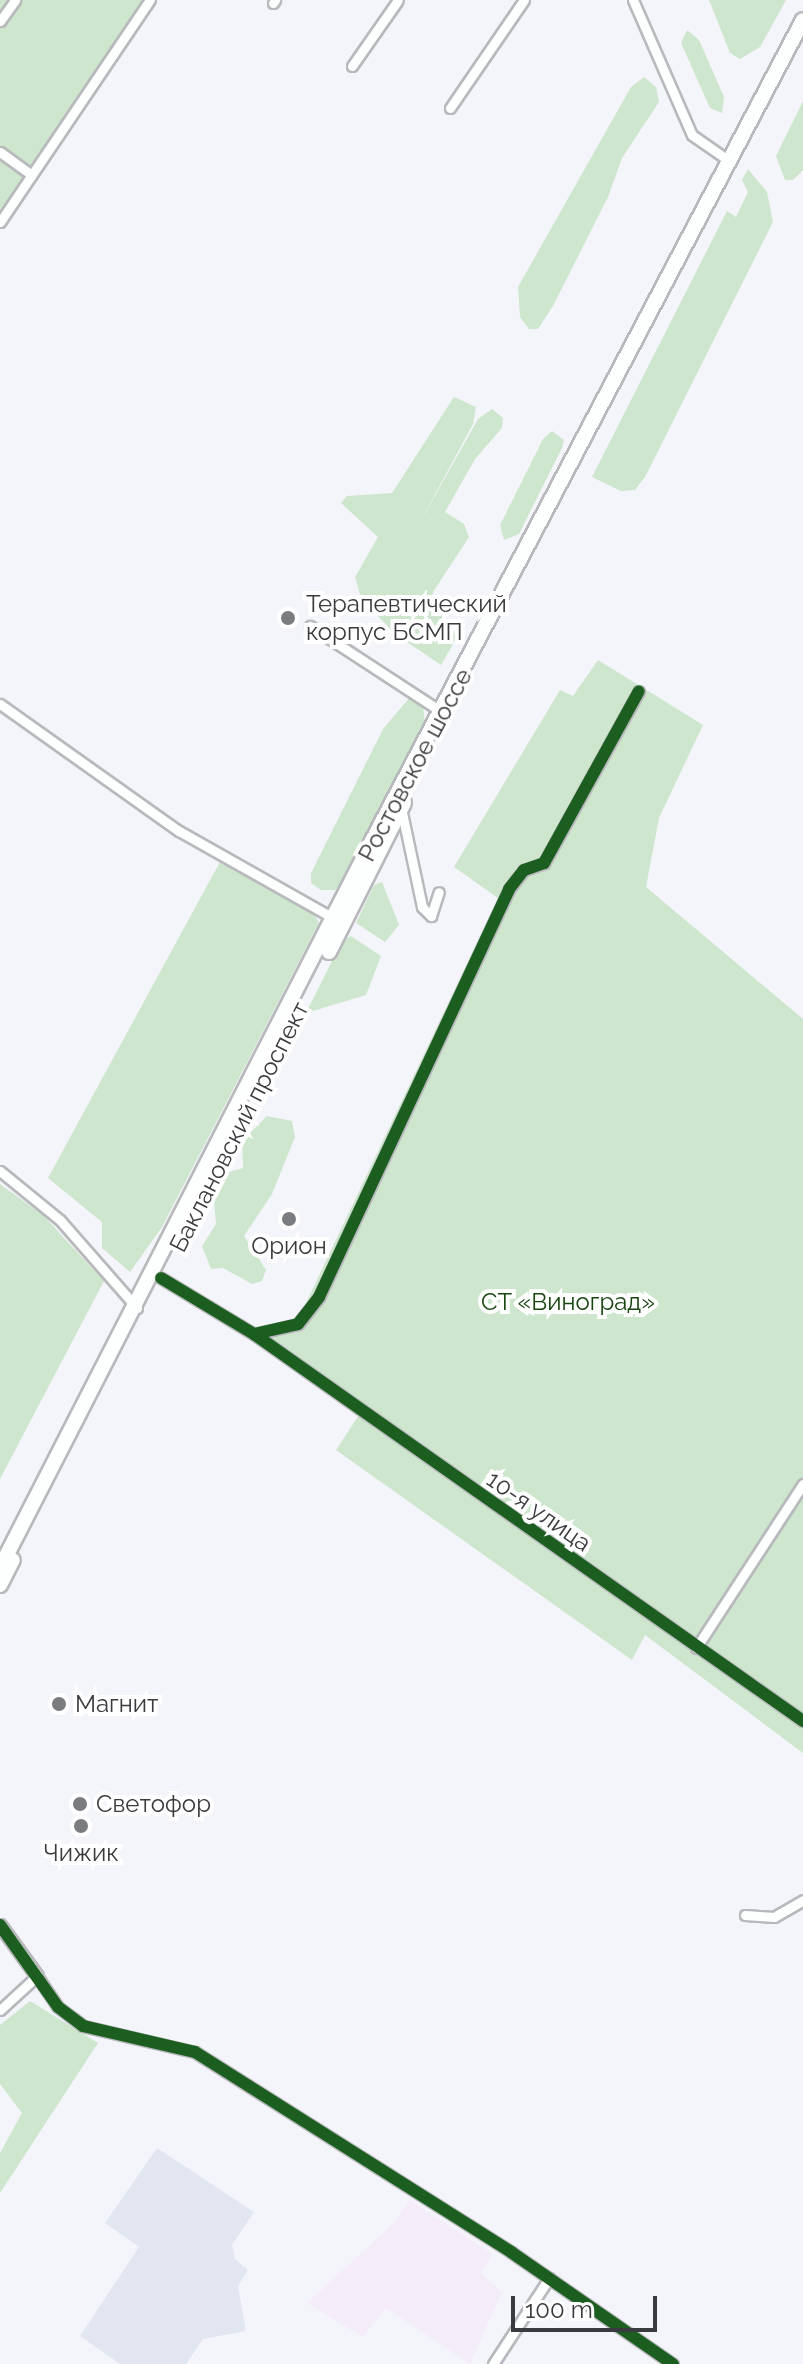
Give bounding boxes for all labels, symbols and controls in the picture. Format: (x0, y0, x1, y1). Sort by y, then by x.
place label: Терапевтический корпус БСМП (306, 590, 507, 646)
marker: Терапевтический корпус БСМП (277, 607, 299, 629)
street label: Ростовское шоссе (352, 664, 478, 866)
street label: Баклановский проспект (163, 997, 315, 1257)
marker: Орион (280, 1210, 298, 1228)
place label: Орион (251, 1232, 327, 1260)
park label: СТ «Виноград» (481, 1288, 655, 1316)
street label: 10-я улица (481, 1464, 597, 1558)
place label: Магнит (75, 1690, 158, 1718)
marker: Магнит (50, 1695, 68, 1713)
place label: Светофор (96, 1790, 211, 1818)
marker: Светофор (71, 1795, 89, 1813)
marker: Чижик (72, 1817, 90, 1835)
place label: Чижик (43, 1839, 119, 1867)
scale bar (515, 2280, 661, 2330)
text: 100 m (525, 2295, 593, 2324)

